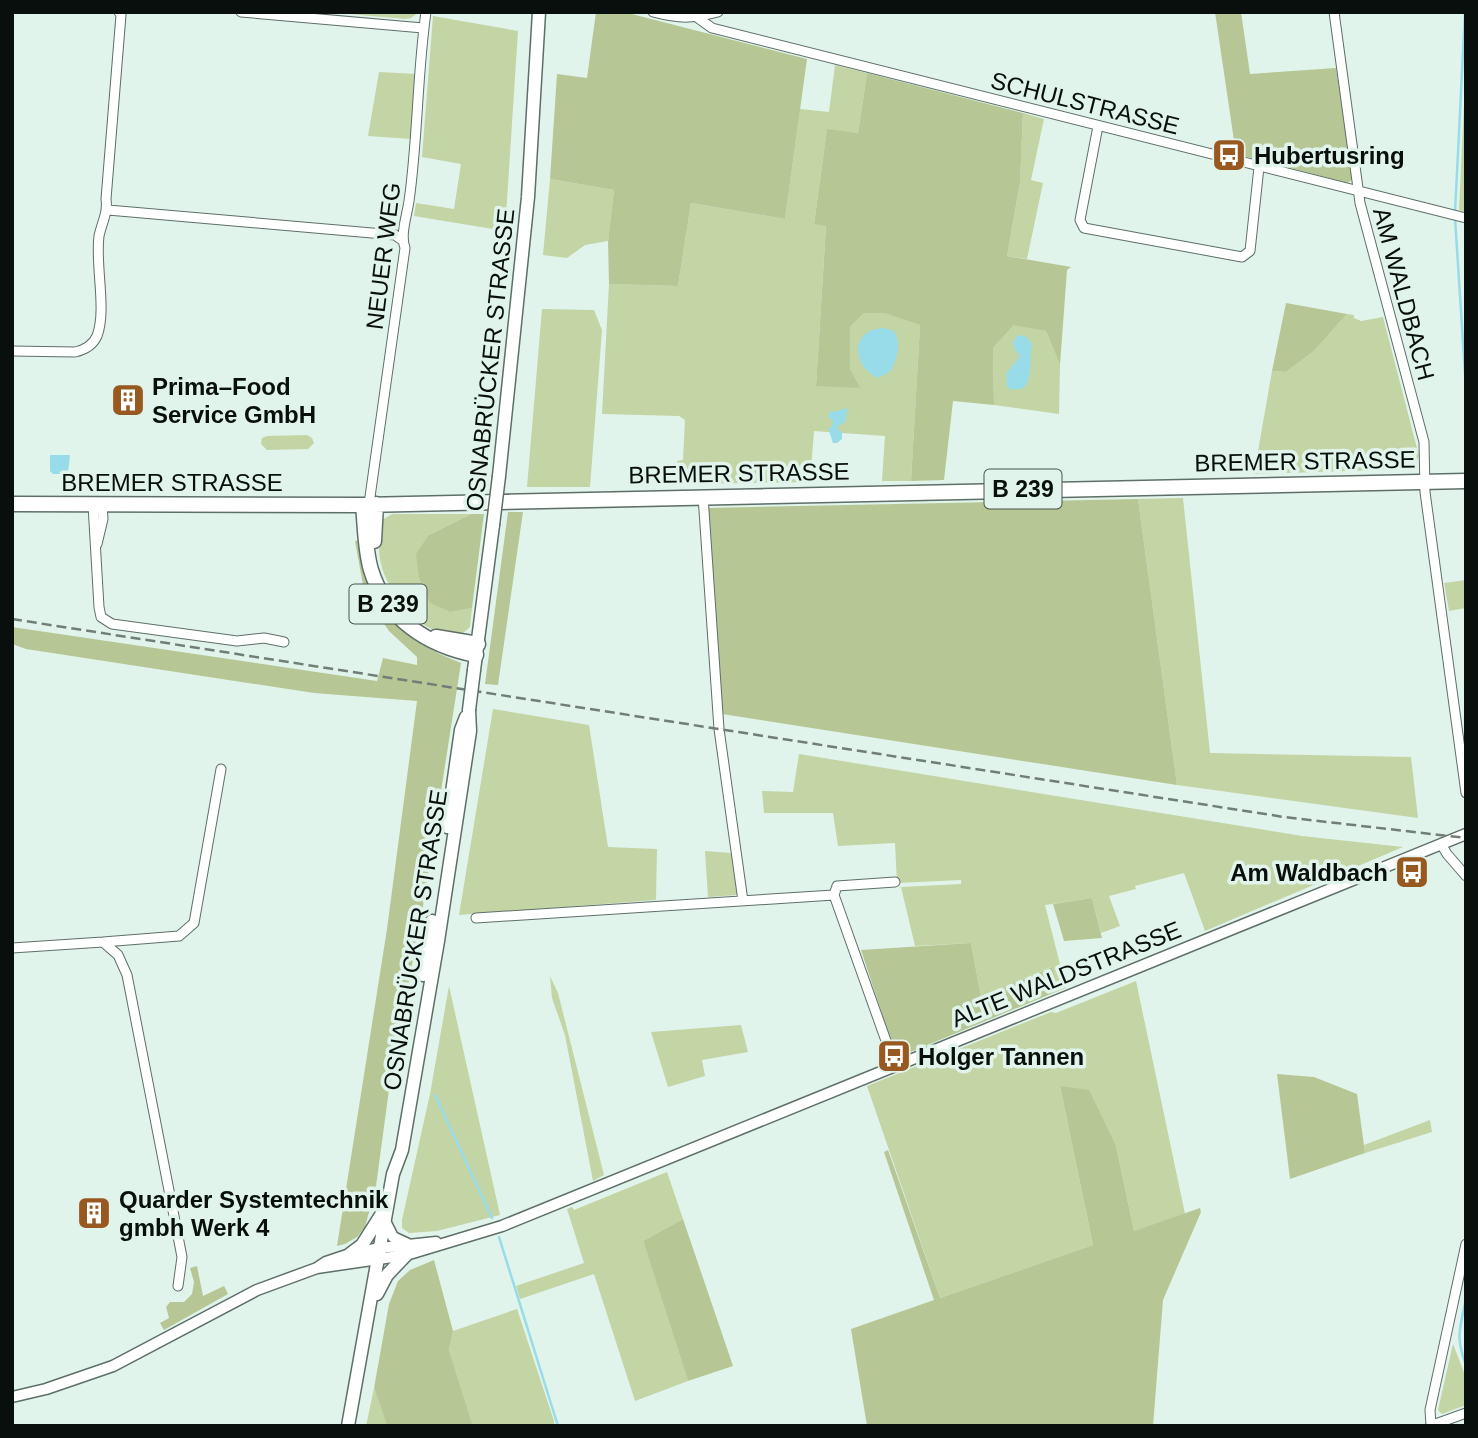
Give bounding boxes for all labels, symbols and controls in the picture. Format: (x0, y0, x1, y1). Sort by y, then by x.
street label: SCHULSTRASSE (988, 67, 1182, 139)
bus stop icon: Hubertusring (1210, 136, 1248, 174)
place label: Hubertusring (1254, 142, 1405, 169)
street label: NEUER WEG (361, 181, 405, 331)
street label: AM WALDBACH (1368, 205, 1440, 383)
street label: OSNABRÜCKER STRASSE (461, 207, 519, 513)
place label: Prima–Food Service GmbH (152, 373, 316, 428)
building icon: Prima–Food Service GmbH (109, 381, 147, 419)
street label: BREMER STRASSE (1194, 446, 1416, 476)
street label: BREMER STRASSE (628, 458, 850, 488)
street label: BREMER STRASSE (61, 469, 283, 496)
road number: B 239 (984, 470, 1062, 509)
road number: B 239 (350, 584, 426, 624)
street label: OSNABRÜCKER STRASSE (378, 788, 452, 1092)
bus stop icon: Am Waldbach (1393, 853, 1431, 891)
place label: Am Waldbach (1230, 859, 1388, 886)
street label: ALTE WALDSTRASSE (947, 916, 1185, 1032)
bus stop icon: Holger Tannen (875, 1037, 913, 1075)
place label: Holger Tannen (918, 1043, 1084, 1070)
place label: Quarder Systemtechnik gmbh Werk 4 (119, 1186, 389, 1241)
building icon: Quarder Systemtechnik gmbh Werk 4 (75, 1194, 113, 1232)

